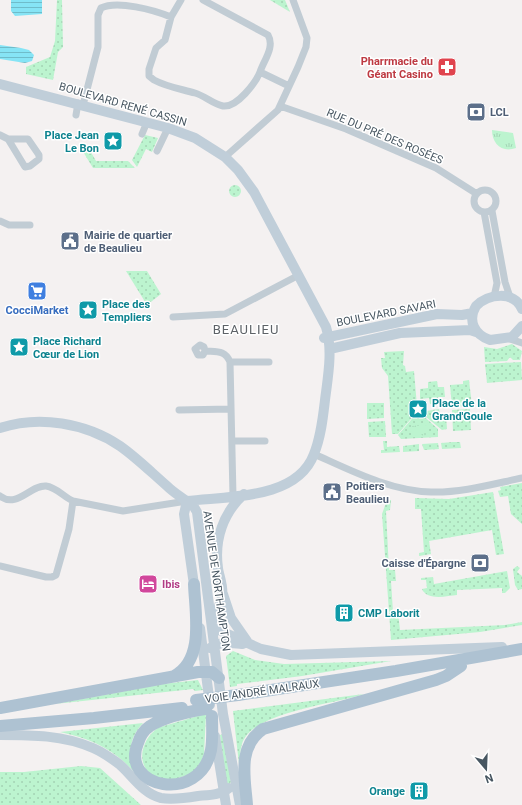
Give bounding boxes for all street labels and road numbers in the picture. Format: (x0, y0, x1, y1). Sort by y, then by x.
street label: BOULEVARD RENÉ CASSIN (57, 80, 188, 129)
street label: RUE DU PRÉ DES ROSÉES (325, 106, 445, 167)
street label: BOULEVARD SAVARI (335, 297, 437, 330)
street label: AVENUE DE NORTHAMPTON (200, 510, 233, 652)
street label: VOIE ANDRÉ MALRAUX (204, 677, 320, 706)

